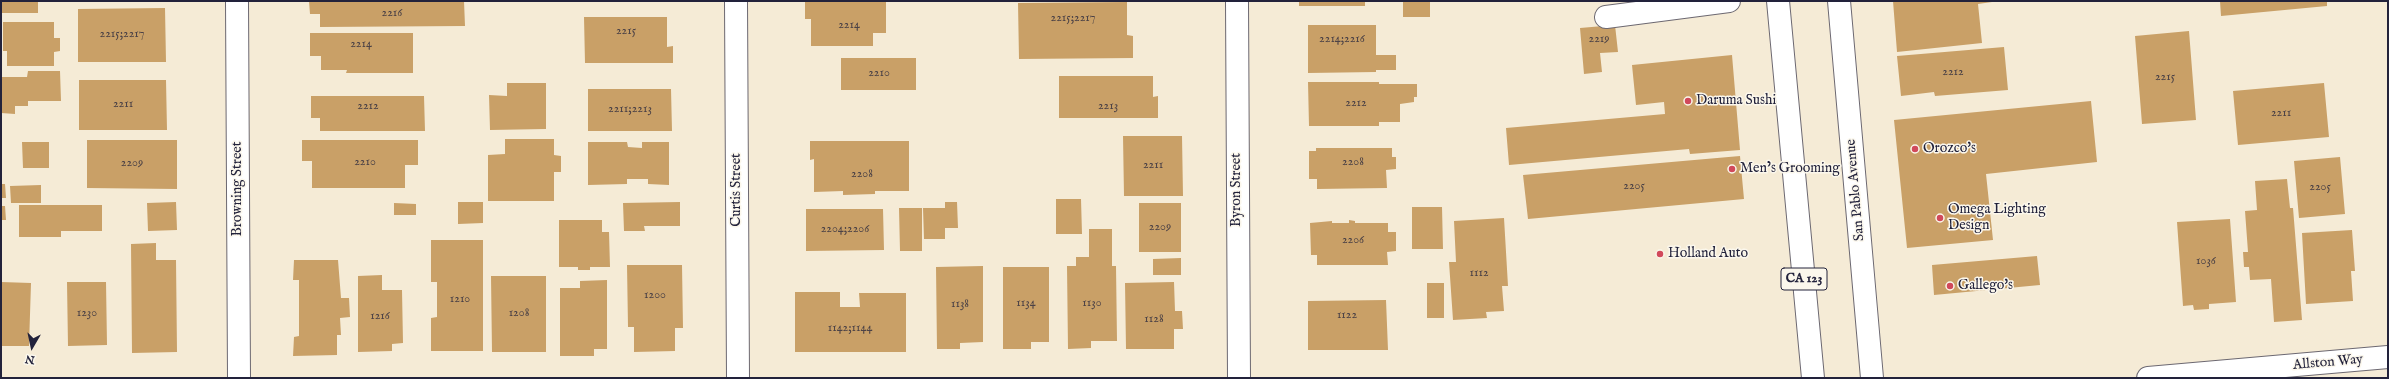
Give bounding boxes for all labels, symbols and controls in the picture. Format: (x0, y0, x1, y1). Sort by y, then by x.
house number: 2216 (382, 7, 402, 21)
house number: 2215;2217 (1051, 12, 1095, 26)
house number: 2214 (838, 19, 860, 33)
house number: 2215 (616, 25, 636, 39)
house number: 2215;2217 (100, 28, 144, 42)
house number: 2214;2216 (1319, 33, 1365, 47)
house number: 2219 (1589, 33, 1609, 47)
house number: 2214 (350, 38, 372, 52)
house number: 2212 (1942, 66, 1964, 80)
house number: 2210 (868, 67, 890, 81)
house number: 2215 (2155, 71, 2175, 85)
place label: Daruma Sushi (1696, 93, 1776, 109)
marker: Daruma Sushi (1683, 96, 1693, 106)
house number: 2212 (1345, 97, 1367, 111)
house number: 2211 (113, 98, 133, 112)
house number: 2212 (357, 100, 379, 114)
house number: 2213 (1098, 100, 1118, 114)
house number: 2211;2213 (608, 103, 652, 117)
house number: 2211 (2271, 107, 2291, 121)
street label: San Pablo Avenue (1843, 138, 1869, 242)
street label: Browning Street (230, 141, 246, 237)
place label: Orozco's (1923, 141, 1976, 157)
marker: Orozco's (1910, 144, 1920, 154)
street label: Curtis Street (729, 153, 745, 227)
street label: Byron Street (1229, 153, 1245, 227)
house number: 2210 (354, 156, 376, 170)
house number: 2208 (1342, 156, 1364, 170)
house number: 2209 (121, 157, 143, 171)
house number: 2211 (1143, 159, 1163, 173)
place label: Men’s Grooming (1740, 161, 1840, 177)
marker: Men’s Grooming (1727, 164, 1737, 174)
house number: 2208 (851, 168, 873, 182)
house number: 2205 (1623, 180, 1645, 194)
house number: 2205 (2309, 181, 2331, 195)
place label: Omega Lighting Design (1948, 202, 2046, 234)
marker: Omega Lighting Design (1935, 213, 1945, 223)
house number: 2209 (1149, 221, 1171, 235)
house number: 2204;2206 (821, 223, 869, 237)
house number: 2206 (1342, 234, 1364, 248)
place label: Holland Auto (1668, 246, 1748, 262)
marker: Holland Auto (1655, 249, 1665, 259)
house number: 1036 (2196, 255, 2216, 269)
house number: 1112 (1469, 267, 1489, 281)
road number: CA 123 (1781, 268, 1827, 290)
place label: Gallego's (1958, 278, 2013, 294)
marker: Gallego's (1945, 281, 1955, 291)
house number: 1200 (644, 289, 666, 303)
house number: 1210 (450, 293, 470, 307)
house number: 1134 (1016, 297, 1036, 311)
house number: 1130 (1082, 297, 1102, 311)
house number: 1138 (951, 298, 969, 312)
house number: 1230 (77, 307, 97, 321)
house number: 1208 (509, 307, 529, 321)
house number: 1122 (1337, 309, 1357, 323)
house number: 1216 (370, 310, 390, 324)
house number: 1128 (1144, 313, 1164, 327)
house number: 1142;1144 (828, 322, 872, 336)
north arrow (12, 327, 52, 367)
text: N (24, 351, 36, 367)
street label: Allston Way (2292, 352, 2364, 374)

